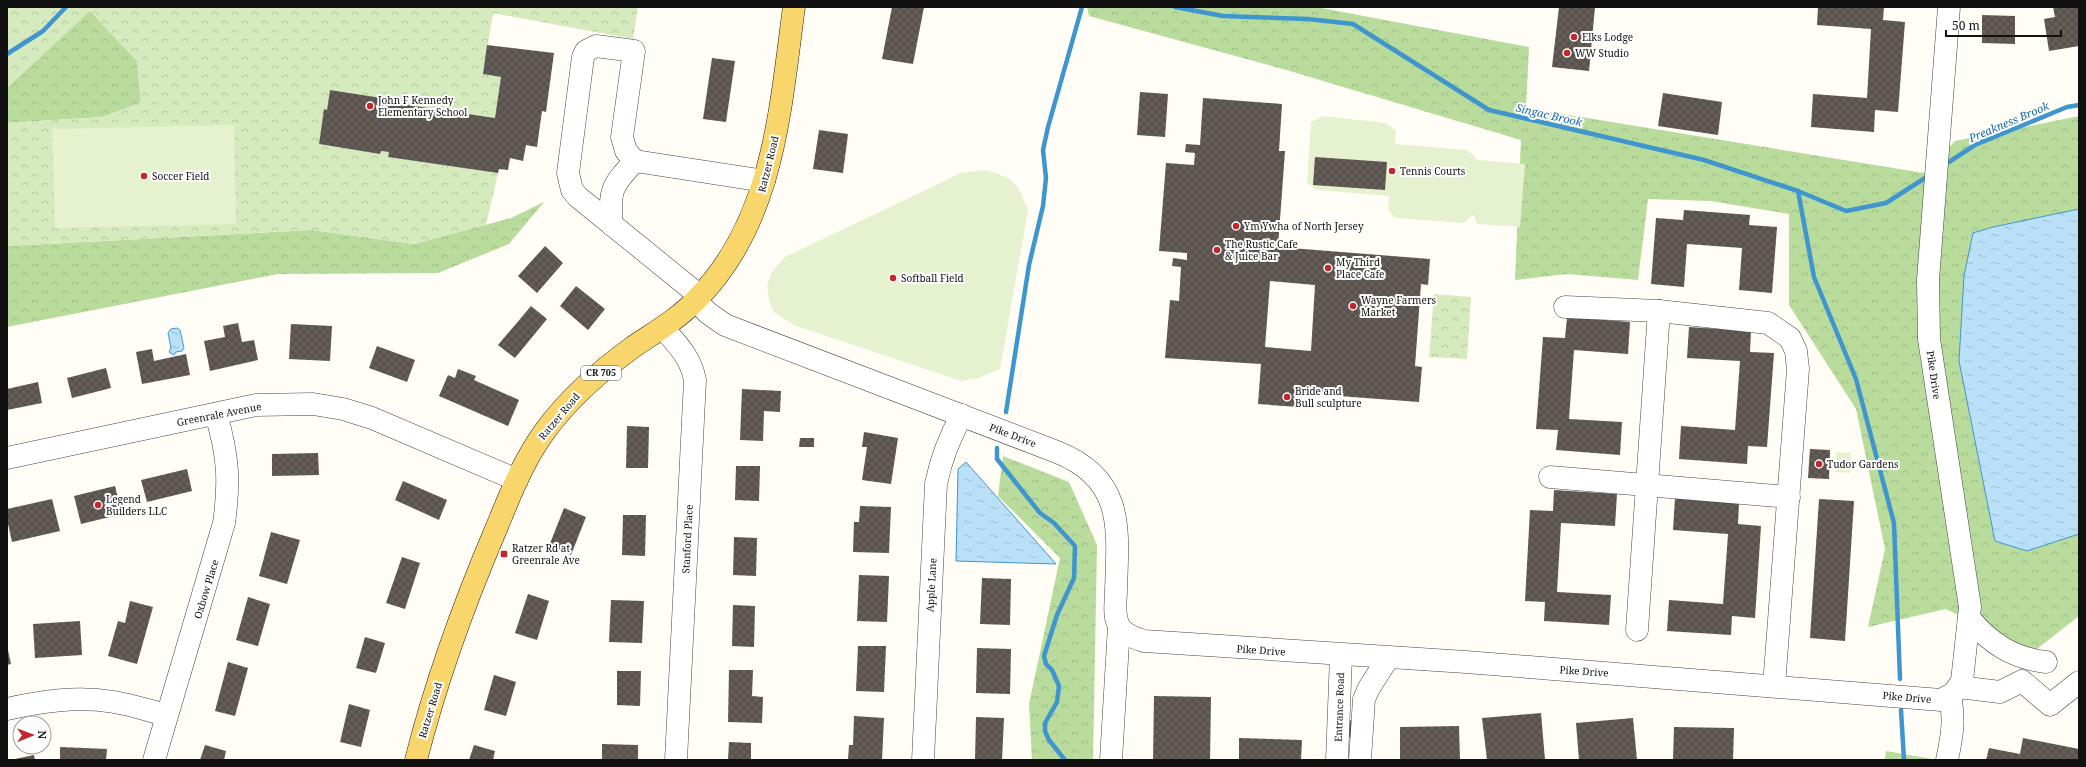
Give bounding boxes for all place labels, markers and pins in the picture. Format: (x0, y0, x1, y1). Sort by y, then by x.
place label: Elks Lodge (1582, 30, 1633, 44)
marker: Elks Lodge (1569, 32, 1579, 42)
place label: WW Studio (1575, 46, 1629, 60)
marker: WW Studio (1562, 48, 1572, 58)
place label: John F Kennedy Elementary School (377, 93, 467, 119)
marker: John F Kennedy Elementary School (365, 101, 375, 111)
place label: Tennis Courts (1400, 164, 1466, 178)
marker: Tennis Courts (1387, 166, 1397, 176)
place label: Soccer Field (152, 169, 209, 183)
marker: Soccer Field (139, 171, 149, 181)
place label: Ym Ywha of North Jersey (1243, 219, 1364, 233)
marker: Ym Ywha of North Jersey (1231, 221, 1241, 231)
place label: The Rustic Cafe & Juice Bar (1225, 237, 1298, 263)
marker: The Rustic Cafe & Juice Bar (1212, 245, 1222, 255)
place label: My Third Place Cafe (1336, 255, 1384, 281)
marker: My Third Place Cafe (1323, 263, 1333, 273)
place label: Softball Field (901, 271, 964, 285)
marker: Softball Field (888, 273, 898, 283)
place label: Wayne Farmers Market (1361, 293, 1437, 319)
marker: Wayne Farmers Market (1348, 301, 1358, 311)
place label: Bride and Bull sculpture (1295, 384, 1362, 410)
marker: Bride and Bull sculpture (1282, 392, 1292, 402)
place label: Tudor Gardens (1827, 457, 1899, 471)
marker: Tudor Gardens (1814, 459, 1824, 469)
place label: Legend Builders LLC (106, 492, 167, 518)
marker: Legend Builders LLC (93, 500, 103, 510)
place label: Ratzer Rd at Greenrale Ave (512, 541, 580, 567)
marker: Ratzer Rd at Greenrale Ave (499, 549, 509, 559)

